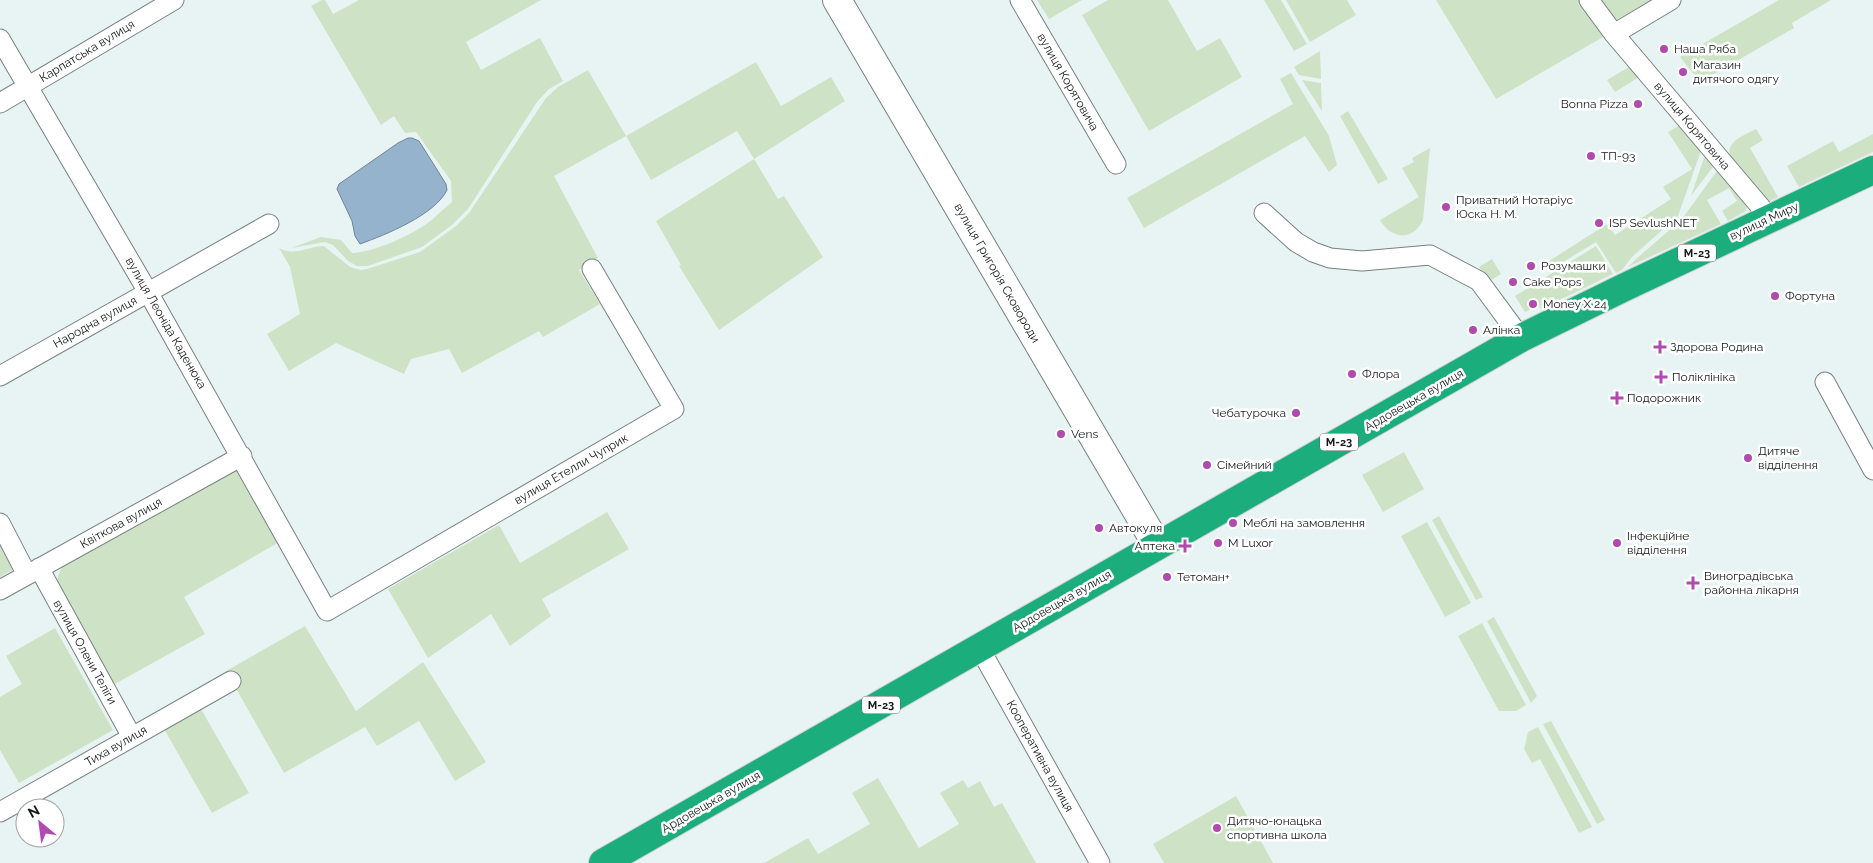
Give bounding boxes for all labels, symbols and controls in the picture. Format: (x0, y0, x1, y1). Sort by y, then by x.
street label: Карпатська вулиця (37, 17, 137, 85)
street label: вулиця Корятовича (1034, 31, 1102, 133)
place label: Наша Ряба (1674, 42, 1736, 56)
marker: Наша Ряба (1658, 43, 1670, 55)
place label: Магазин дитячого одягу (1693, 58, 1779, 86)
marker: Магазин дитячого одягу (1677, 66, 1689, 78)
street label: вулиця Корятовича (1651, 79, 1733, 173)
place label: Bonna Pizza (1561, 97, 1628, 111)
marker: Bonna Pizza (1632, 98, 1644, 110)
place label: ТП-93 (1601, 149, 1635, 163)
marker: ТП-93 (1585, 150, 1597, 162)
place label: Приватний Нотаріус Юска Н. М. (1456, 193, 1573, 221)
street label: вулиця Миру (1727, 199, 1801, 243)
street label: вулиця Григорія Сковороди (951, 201, 1043, 345)
marker: Приватний Нотаріус Юска Н. М. (1440, 201, 1452, 213)
place label: ISP SevlushNET (1609, 216, 1698, 230)
marker: ISP SevlushNET (1593, 217, 1605, 229)
road number: М-23 (1678, 244, 1716, 262)
street label: вулиця Леоніда Каденюка (123, 255, 209, 391)
place label: Розумашки (1541, 259, 1606, 273)
marker: Розумашки (1525, 260, 1537, 272)
place label: Cake Pops (1523, 275, 1582, 289)
marker: Cake Pops (1507, 276, 1519, 288)
place label: Фортуна (1785, 289, 1835, 303)
marker: Фортуна (1769, 290, 1781, 302)
street label: Народна вулиця (51, 293, 139, 351)
place label: Money X 24 (1543, 297, 1607, 311)
marker: Money X 24 (1527, 298, 1539, 310)
place label: Алінка (1483, 323, 1520, 337)
marker: Алінка (1467, 324, 1479, 336)
place label: Здорова Родина (1670, 340, 1763, 354)
marker: Здорова Родина (1654, 341, 1666, 353)
street label: Ардовецька вулиця (1362, 366, 1466, 434)
place label: Флора (1362, 367, 1400, 381)
marker: Флора (1346, 368, 1358, 380)
marker: Поліклініка (1654, 370, 1668, 384)
place label: Поліклініка (1672, 370, 1735, 384)
place label: Подорожник (1627, 391, 1701, 405)
marker: Подорожник (1611, 392, 1623, 404)
place label: Чебатурочка (1212, 406, 1286, 420)
marker: Чебатурочка (1290, 407, 1302, 419)
place label: Vens (1071, 427, 1098, 441)
marker: Vens (1055, 428, 1067, 440)
street label: вулиця Етелли Чуприк (512, 431, 630, 507)
road number: М-23 (1320, 434, 1358, 451)
place label: Дитяче відділення (1758, 444, 1818, 472)
marker: Дитяче відділення (1742, 452, 1754, 464)
place label: Сімейний (1217, 458, 1272, 472)
marker: Сімейний (1201, 459, 1213, 471)
street label: Квіткова вулиця (78, 495, 164, 551)
place label: Меблі на замовлення (1243, 516, 1365, 530)
marker: Меблі на замовлення (1227, 517, 1239, 529)
place label: Автокуля (1109, 521, 1162, 535)
marker: Автокуля (1093, 522, 1105, 534)
place label: Інфекційне відділення (1627, 529, 1689, 557)
place label: M Luxor (1228, 536, 1274, 550)
marker: M Luxor (1212, 537, 1224, 549)
marker: Інфекційне відділення (1611, 537, 1623, 549)
place label: Аптека (1135, 539, 1175, 553)
marker: Аптека (1179, 540, 1191, 552)
street label: Ардовецька вулиця (1010, 567, 1114, 635)
place label: Виноградівська районна лікарня (1704, 569, 1799, 597)
place label: Тетоман+ (1177, 570, 1230, 584)
marker: Тетоман+ (1161, 571, 1173, 583)
marker: Виноградівська районна лікарня (1686, 576, 1700, 590)
street label: вулиця Олени Теліги (50, 597, 120, 707)
road number: М-23 (862, 696, 900, 714)
street label: Кооперативна вулиця (1004, 698, 1076, 814)
street label: Тиха вулиця (83, 723, 149, 769)
street label: Ардовецька вулиця (659, 768, 763, 836)
north arrow (15, 798, 65, 848)
text: N (25, 802, 42, 821)
place label: Дитячо-юнацька спортивна школа (1227, 814, 1327, 842)
marker: Дитячо-юнацька спортивна школа (1211, 822, 1223, 834)

